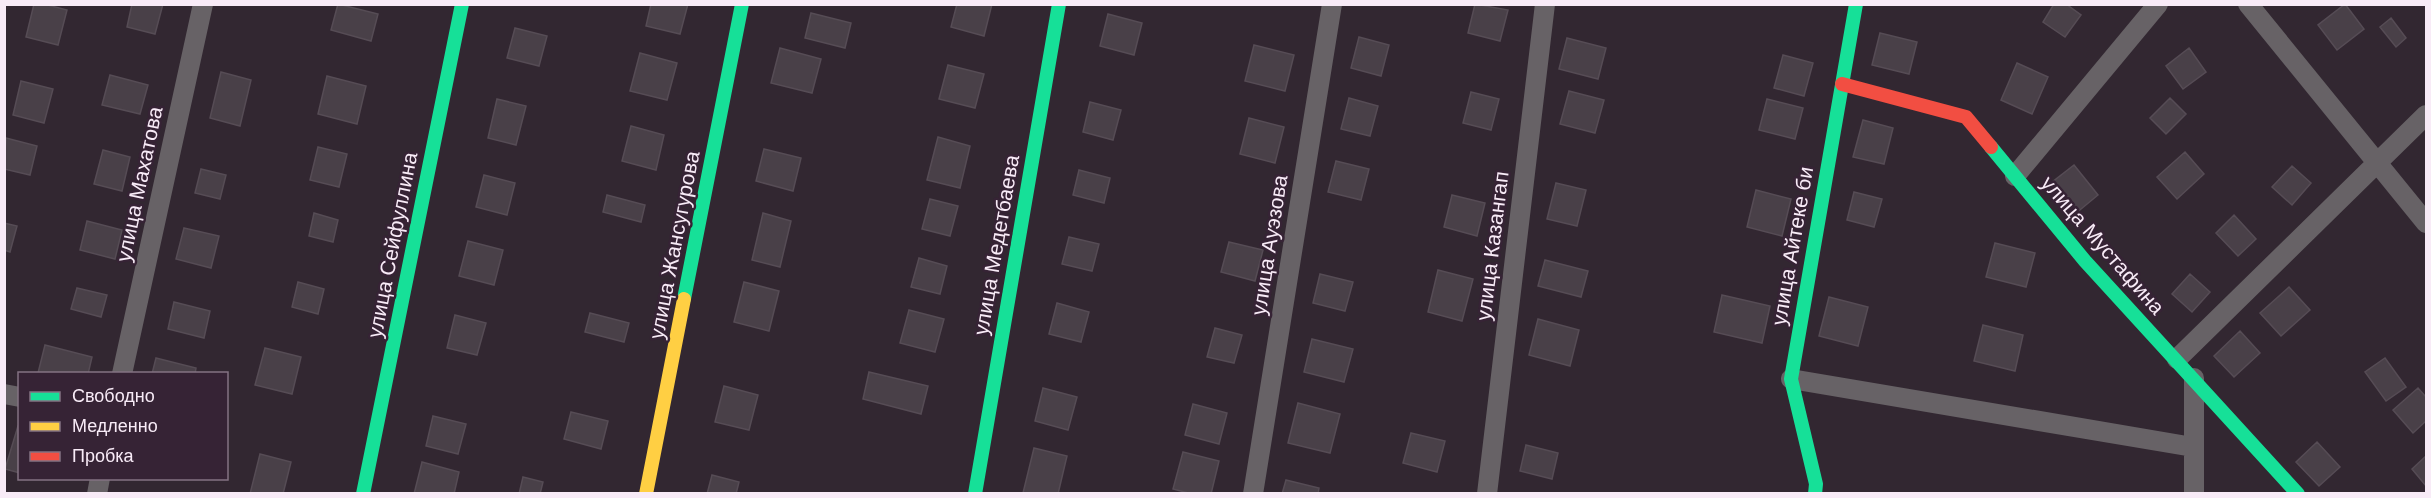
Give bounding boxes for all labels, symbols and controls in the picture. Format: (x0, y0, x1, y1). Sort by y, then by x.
street label: улица Махатова (111, 104, 167, 264)
street label: улица Жансугурова (644, 149, 704, 341)
street label: улица Сейфуллина (363, 150, 421, 340)
street label: улица Медетбаева (969, 153, 1023, 337)
street label: улица Айтеке би (1767, 165, 1817, 327)
street label: улица Казангап (1471, 170, 1513, 322)
street label: улица Мустафина (2037, 171, 2169, 319)
street label: улица Ауэзова (1247, 173, 1291, 317)
legend (18, 372, 228, 480)
text: Свободно (72, 386, 155, 406)
text: Медленно (72, 416, 158, 436)
text: Пробка (72, 446, 135, 466)

